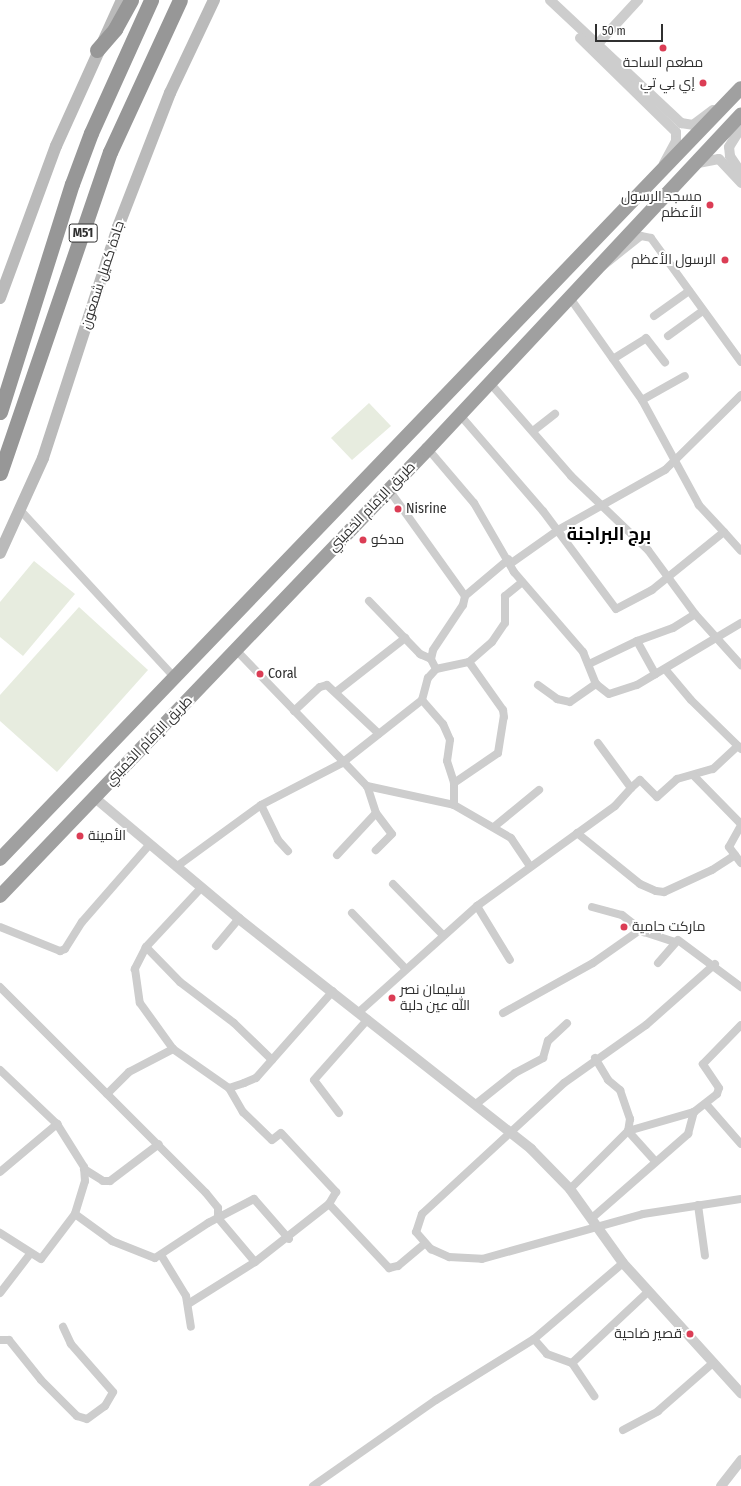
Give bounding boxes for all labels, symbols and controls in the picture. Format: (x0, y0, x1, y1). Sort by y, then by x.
scale bar (597, 16, 665, 42)
text: 50 m (602, 24, 626, 38)
marker: مطعم الساحة (658, 43, 668, 53)
place label: مطعم الساحة (623, 55, 703, 71)
place label: إي بي تي (640, 75, 695, 91)
marker: إي بي تي (698, 78, 708, 88)
place label: مسجد الرسول الأعظم (621, 189, 702, 222)
marker: مسجد الرسول الأعظم (705, 200, 715, 210)
street label: جادة كميل شمعون (78, 219, 128, 331)
road number: M51 (68, 222, 98, 244)
place label: الرسول الأعظم (631, 252, 716, 268)
marker: الرسول الأعظم (719, 254, 731, 266)
street label: طريق الإمام الخميني (325, 459, 419, 555)
place label: Nisrine (406, 501, 447, 517)
marker: Nisrine (393, 504, 403, 514)
district label: برج البراجنة (567, 523, 651, 545)
place label: مدكو (371, 532, 404, 548)
marker: مدكو (358, 535, 368, 545)
place label: Coral (268, 666, 297, 682)
marker: Coral (255, 669, 265, 679)
street label: طريق الإمام الخميني (102, 693, 196, 789)
place label: الأمينة (88, 828, 126, 844)
marker: الأمينة (75, 831, 85, 841)
place label: ماركت حامية (632, 919, 705, 935)
marker: ماركت حامية (619, 922, 629, 932)
place label: سليمان نصر الله عين دلبة (400, 982, 470, 1014)
marker: سليمان نصر الله عين دلبة (387, 993, 397, 1003)
place label: قصير ضاحية (614, 1326, 682, 1342)
marker: قصير ضاحية (685, 1329, 695, 1339)

